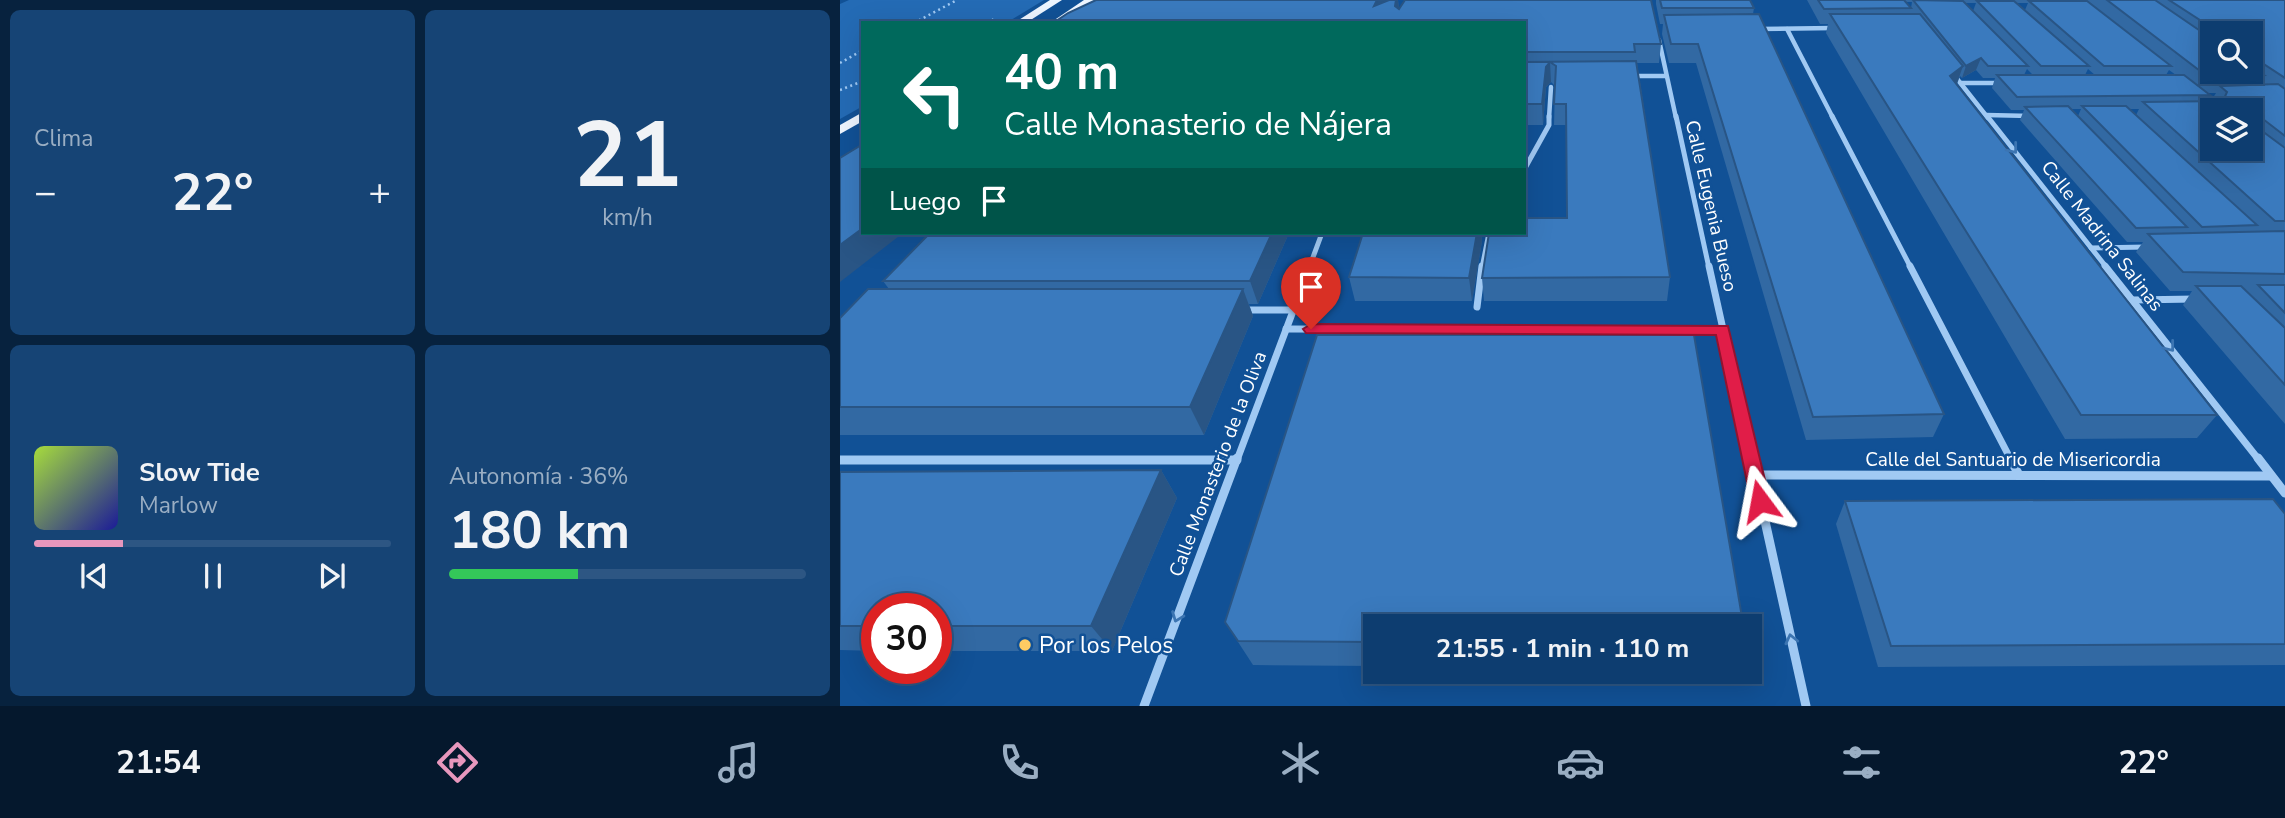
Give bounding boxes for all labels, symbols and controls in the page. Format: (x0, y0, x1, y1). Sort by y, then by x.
map controls (2200, 21, 2263, 161)
button: search (2200, 21, 2263, 84)
text: 40 m (1004, 39, 1119, 106)
icon: left (889, 49, 980, 140)
text: 21 (573, 94, 682, 218)
button: layers (2200, 98, 2263, 161)
text: Calle Monasterio de Nájera (1004, 103, 1392, 146)
street label: Calle Eugenia Bueso (1679, 118, 1743, 294)
text: Clima (34, 123, 94, 154)
one-way arrow (2005, 141, 2017, 154)
street label: Calle Madrina Salinas (2035, 155, 2169, 317)
text: 22° (171, 157, 254, 228)
text: − (34, 167, 57, 218)
text: + (368, 167, 391, 218)
icon: arrive (975, 182, 1013, 220)
text: Luego (889, 184, 961, 219)
text: km/h (602, 202, 653, 233)
pin (1281, 257, 1341, 329)
icon: arrive (1292, 268, 1330, 306)
one-way arrow (2161, 339, 2174, 351)
street label: Calle Monasterio de la Oliva (1163, 347, 1273, 581)
street label: Calle del Santuario de Misericordia (1865, 447, 2161, 473)
text: Slow Tide (139, 455, 260, 490)
text: Autonomía · 36% (449, 461, 629, 492)
position arrow (1723, 464, 1797, 538)
text: Marlow (139, 490, 218, 521)
text: 180 km (449, 495, 630, 566)
icon: previous (75, 557, 113, 595)
icon: pause (194, 557, 232, 595)
icon: next (313, 557, 351, 595)
speed limit sign: 30 (861, 593, 952, 684)
one-way arrow (1171, 611, 1185, 623)
place label: Por los Pelos (1039, 630, 1173, 661)
text: 21:55 · 1 min · 110 m (1436, 631, 1689, 666)
one-way arrow (1785, 633, 1799, 645)
marker: Por los Pelos (1017, 637, 1033, 653)
icon: directions (433, 738, 482, 787)
icon: music (714, 738, 763, 787)
icon: phone (995, 738, 1044, 787)
icon: climate (1276, 738, 1325, 787)
icon: car (1556, 738, 1605, 787)
icon: filters (1837, 738, 1886, 787)
text: 21:54 (116, 741, 201, 784)
text: 22° (2118, 741, 2169, 784)

